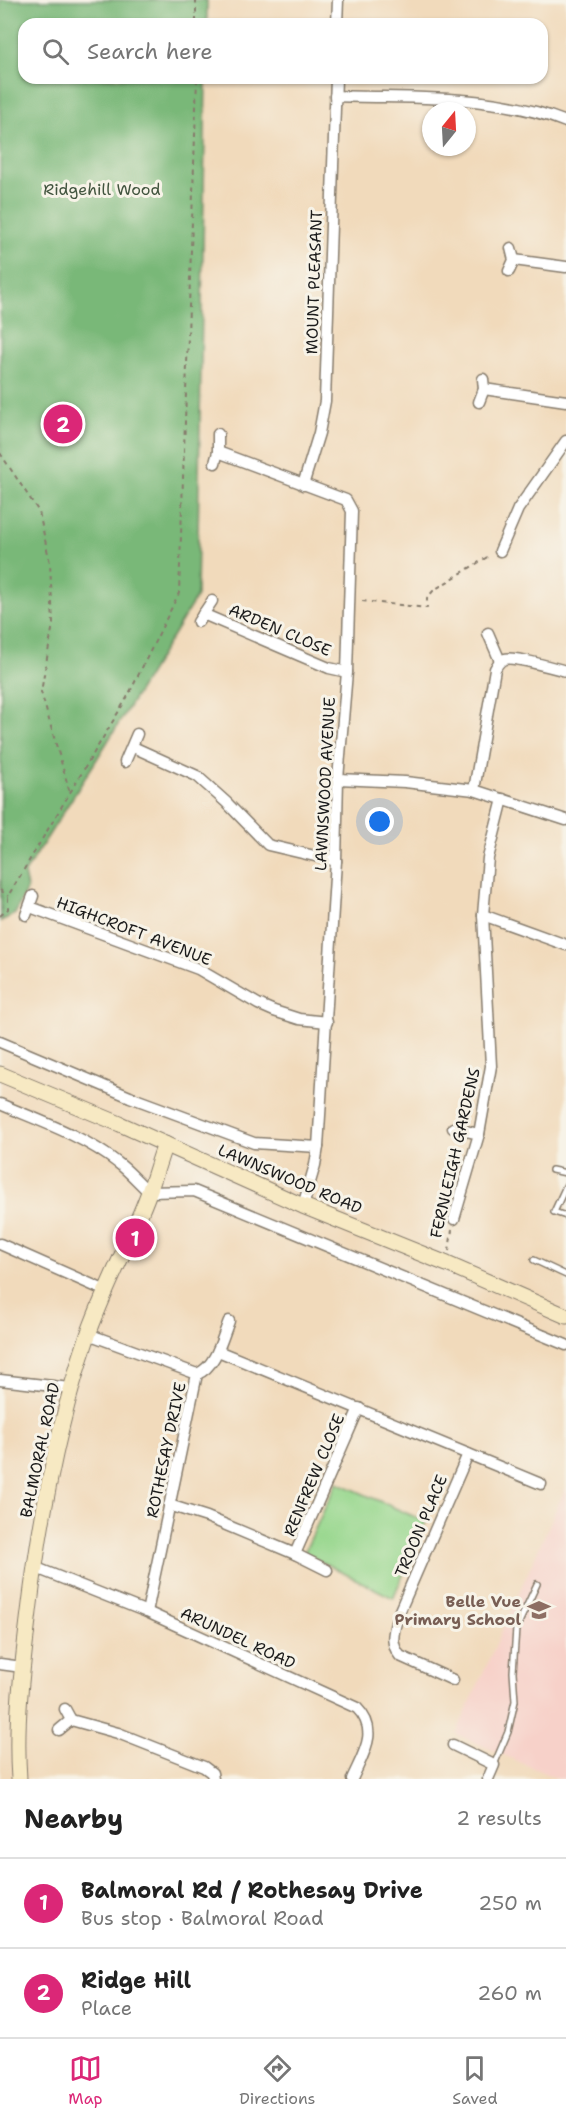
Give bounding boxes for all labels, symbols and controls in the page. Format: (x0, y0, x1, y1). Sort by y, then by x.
search box (18, 18, 548, 84)
icon: search (39, 35, 72, 68)
text: Search here (87, 37, 213, 66)
north arrow (422, 102, 476, 156)
park label: Ridgehill Wood (43, 179, 161, 200)
street label: MOUNT PLEASANT (301, 209, 327, 355)
pin: 2 (44, 402, 82, 446)
street label: ARDEN CLOSE (226, 599, 334, 661)
street label: LAWNSWOOD AVENUE (310, 696, 340, 872)
your location (365, 807, 394, 836)
street label: HIGHCROFT AVENUE (53, 892, 215, 970)
street label: FERNLEIGH GARDENS (425, 1066, 485, 1240)
street label: LAWNSWOOD ROAD (215, 1139, 365, 1219)
pin: 1 (116, 1216, 154, 1260)
street label: ROTHESAY DRIVE (141, 1380, 191, 1520)
street label: BALMORAL ROAD (15, 1381, 65, 1519)
street label: RENFREW CLOSE (279, 1410, 349, 1540)
street label: TROON PLACE (390, 1471, 452, 1581)
place label: Belle Vue Primary School (394, 1591, 521, 1630)
school or university icon: Belle Vue Primary School (526, 1597, 552, 1623)
street label: ARUNDEL ROAD (177, 1602, 299, 1674)
text: Nearby (24, 1801, 123, 1836)
text: 2 results (456, 1805, 542, 1831)
text: Balmoral Rd / Rothesay Drive (81, 1876, 423, 1905)
text: 1 (39, 1890, 48, 1916)
text: 250 m (478, 1890, 542, 1916)
text: Bus stop · Balmoral Road (81, 1905, 324, 1931)
text: Ridge Hill (81, 1966, 191, 1995)
text: 2 (37, 1980, 51, 2006)
text: 260 m (477, 1980, 542, 2006)
text: Place (81, 1995, 132, 2021)
tab: Map (68, 2052, 103, 2109)
tab: Directions (239, 2052, 316, 2109)
tab: Saved (452, 2052, 498, 2109)

